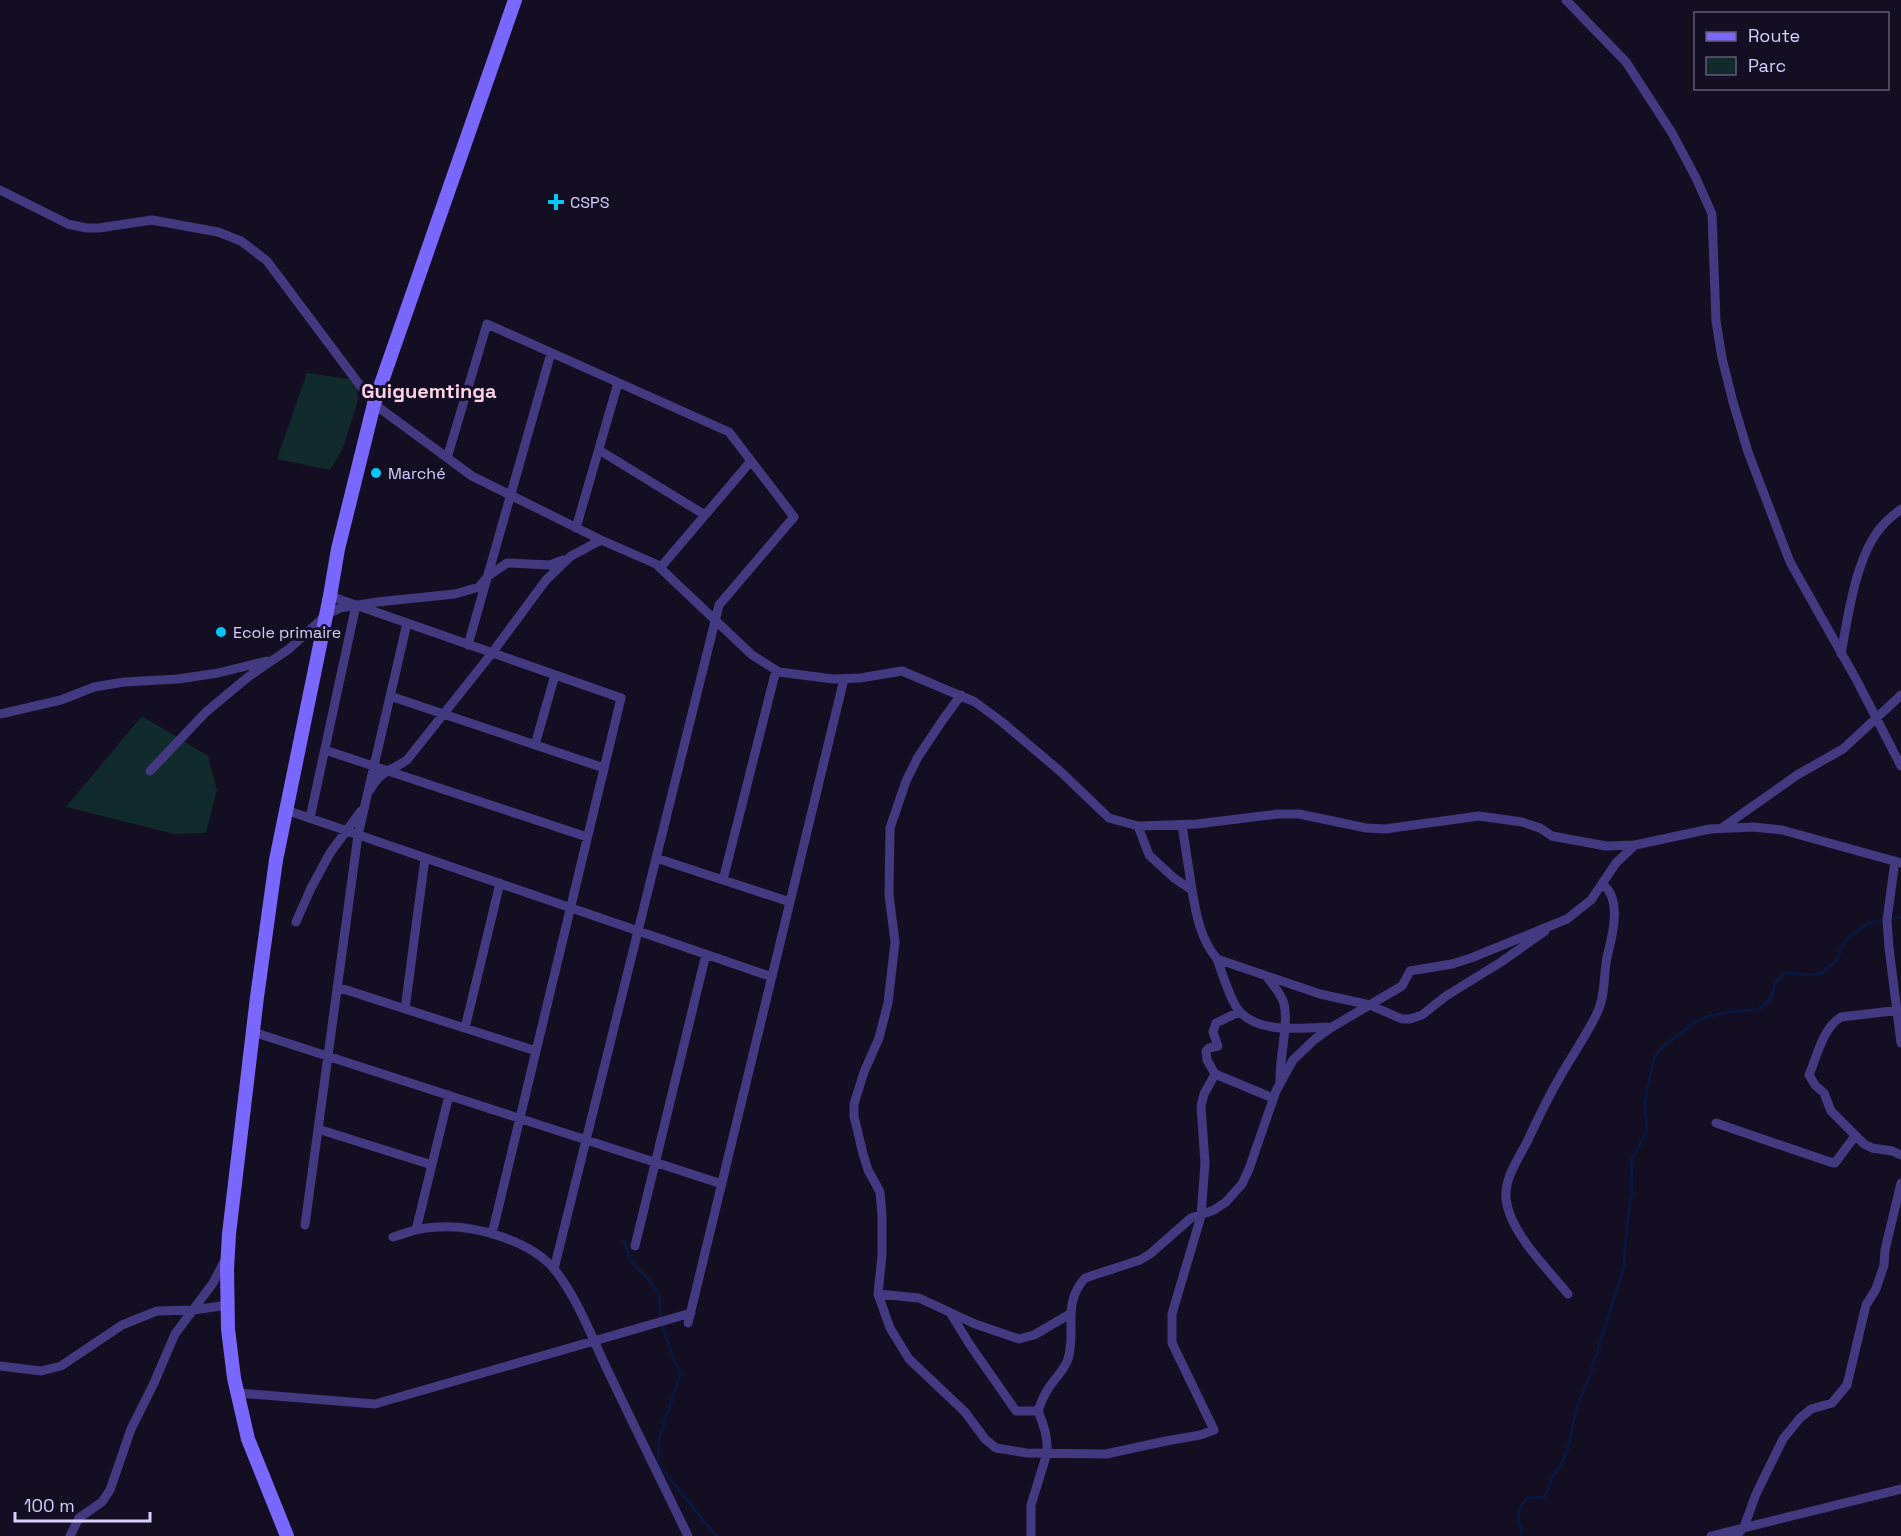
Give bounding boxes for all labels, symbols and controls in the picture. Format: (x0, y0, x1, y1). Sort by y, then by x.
legend (1694, 12, 1889, 90)
text: Route (1748, 24, 1800, 47)
text: Parc (1748, 54, 1786, 77)
place label: CSPS (570, 192, 610, 213)
marker: CSPS (547, 193, 565, 211)
district label: Guiguemtinga (361, 378, 497, 404)
place label: Marché (388, 463, 446, 484)
marker: Marché (369, 466, 383, 480)
place label: Ecole primaire (233, 622, 341, 643)
marker: Ecole primaire (214, 625, 228, 639)
scale bar (15, 1485, 150, 1523)
text: 100 m (24, 1494, 75, 1517)

